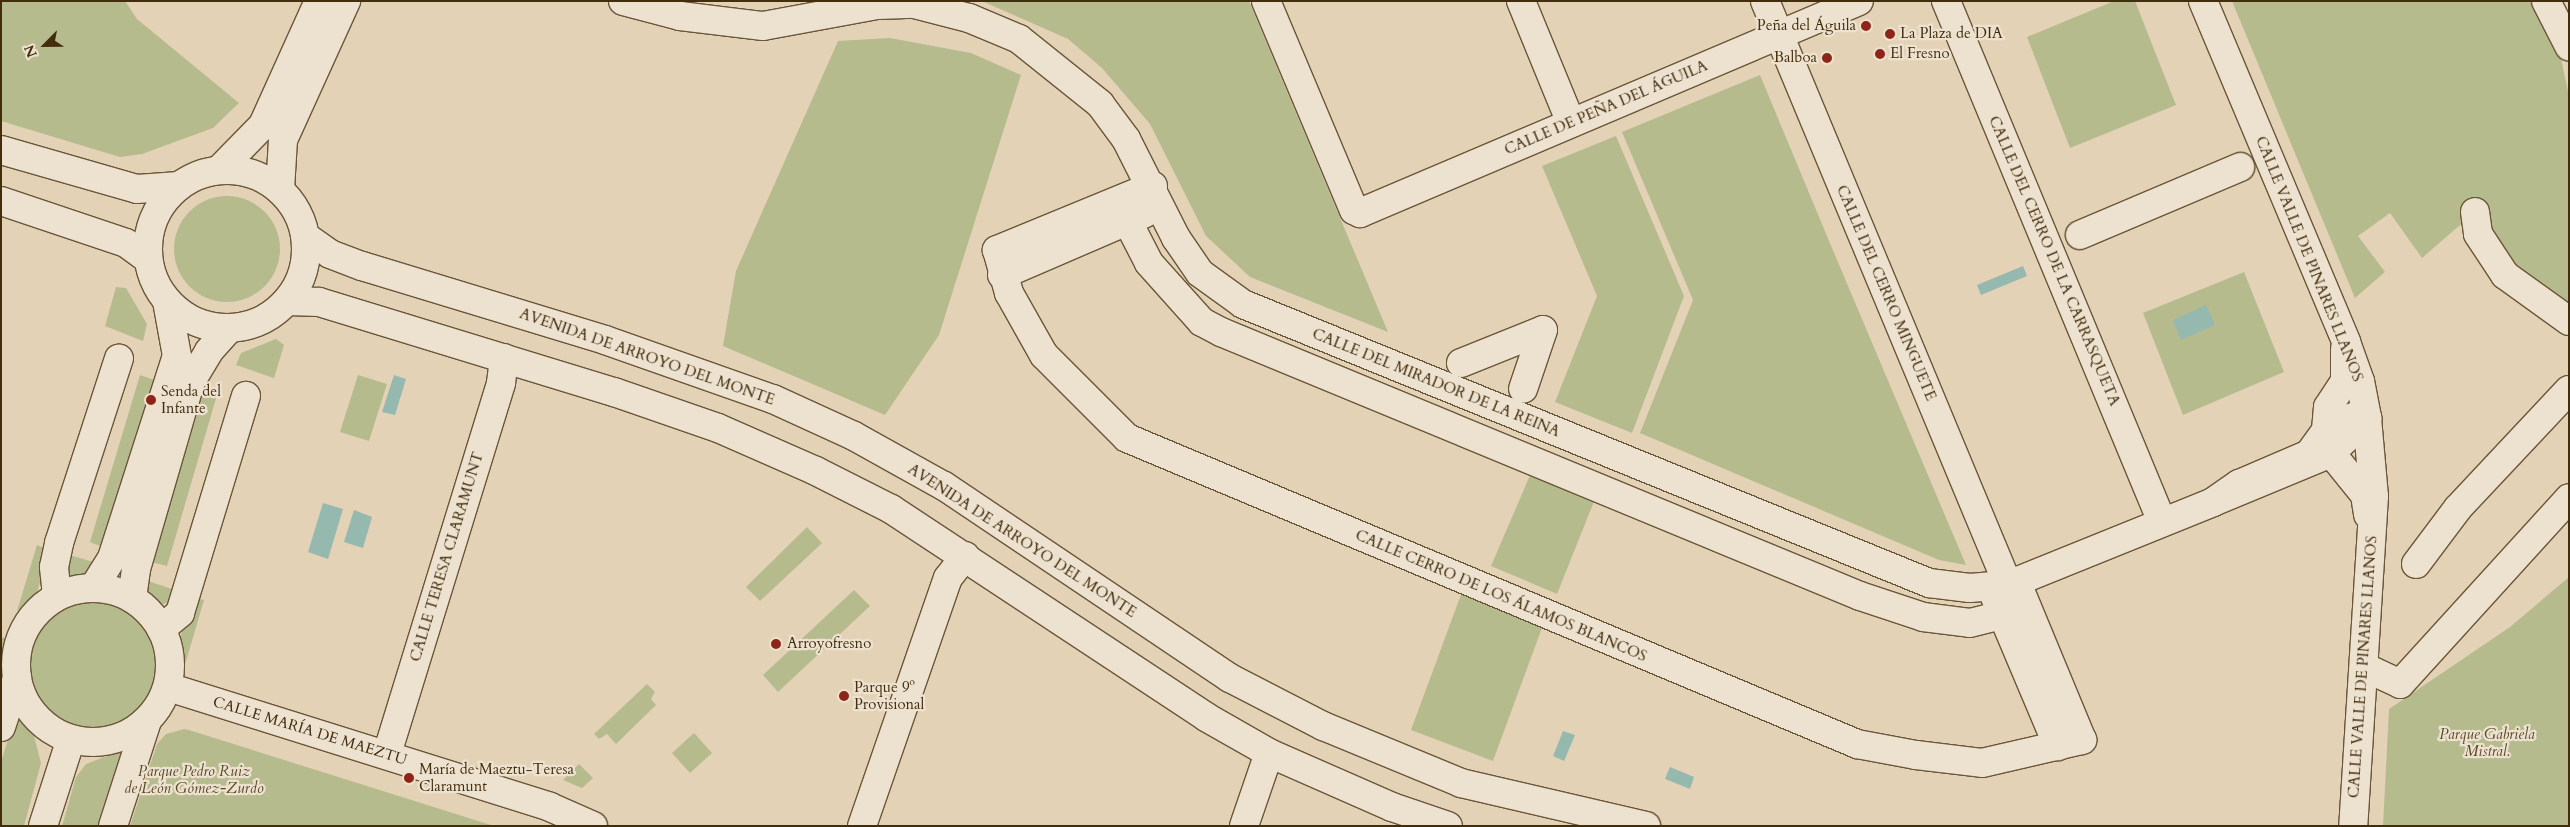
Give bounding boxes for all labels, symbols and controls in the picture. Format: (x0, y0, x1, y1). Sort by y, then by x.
place label: Peña del Águila (1757, 17, 1856, 35)
north arrow (20, 20, 70, 70)
marker: Peña del Águila (1860, 20, 1872, 32)
place label: La Plaza de DIA (1900, 25, 2003, 43)
marker: La Plaza de DIA (1884, 28, 1896, 40)
text: N (20, 42, 42, 60)
place label: El Fresno (1890, 45, 1950, 63)
marker: El Fresno (1874, 48, 1886, 60)
place label: Balboa (1774, 49, 1817, 67)
marker: Balboa (1821, 52, 1833, 64)
street label: CALLE DE PEÑA DEL ÁGUILA (1502, 57, 1710, 159)
street label: CALLE DEL CERRO DE LA CARRASQUETA (1985, 113, 2123, 409)
street label: CALLE VALLE DE PINARES LLANOS (2251, 134, 2367, 384)
street label: CALLE DEL CERRO MINGUETE (1832, 183, 1940, 403)
street label: AVENIDA DE ARROYO DEL MONTE (517, 305, 777, 409)
street label: CALLE DEL MIRADOR DE LA REINA (1310, 325, 1562, 441)
place label: Senda del Infante (161, 382, 221, 417)
marker: Senda del Infante (145, 394, 157, 406)
street label: CALLE TERESA CLARAMUNT (407, 450, 487, 664)
street label: AVENIDA DE ARROYO DEL MONTE (904, 460, 1140, 622)
street label: CALLE CERRO DE LOS ÁLAMOS BLANCOS (1353, 526, 1649, 666)
street label: CALLE VALLE DE PINARES LLANOS (2345, 535, 2381, 799)
place label: Arroyofresno (787, 635, 871, 653)
marker: Arroyofresno (769, 637, 783, 651)
place label: Parque 9º Provisional (854, 678, 924, 713)
marker: Parque 9º Provisional (838, 690, 850, 702)
street label: CALLE MARÍA DE MAEZTU (211, 693, 409, 769)
park label: Parque Gabriela Mistral. (2439, 725, 2535, 760)
place label: María de Maeztu-Teresa Claramunt (419, 760, 574, 795)
park label: Parque Pedro Ruiz de León Gómez-Zurdo (124, 762, 264, 797)
marker: María de Maeztu-Teresa Claramunt (403, 772, 415, 784)

